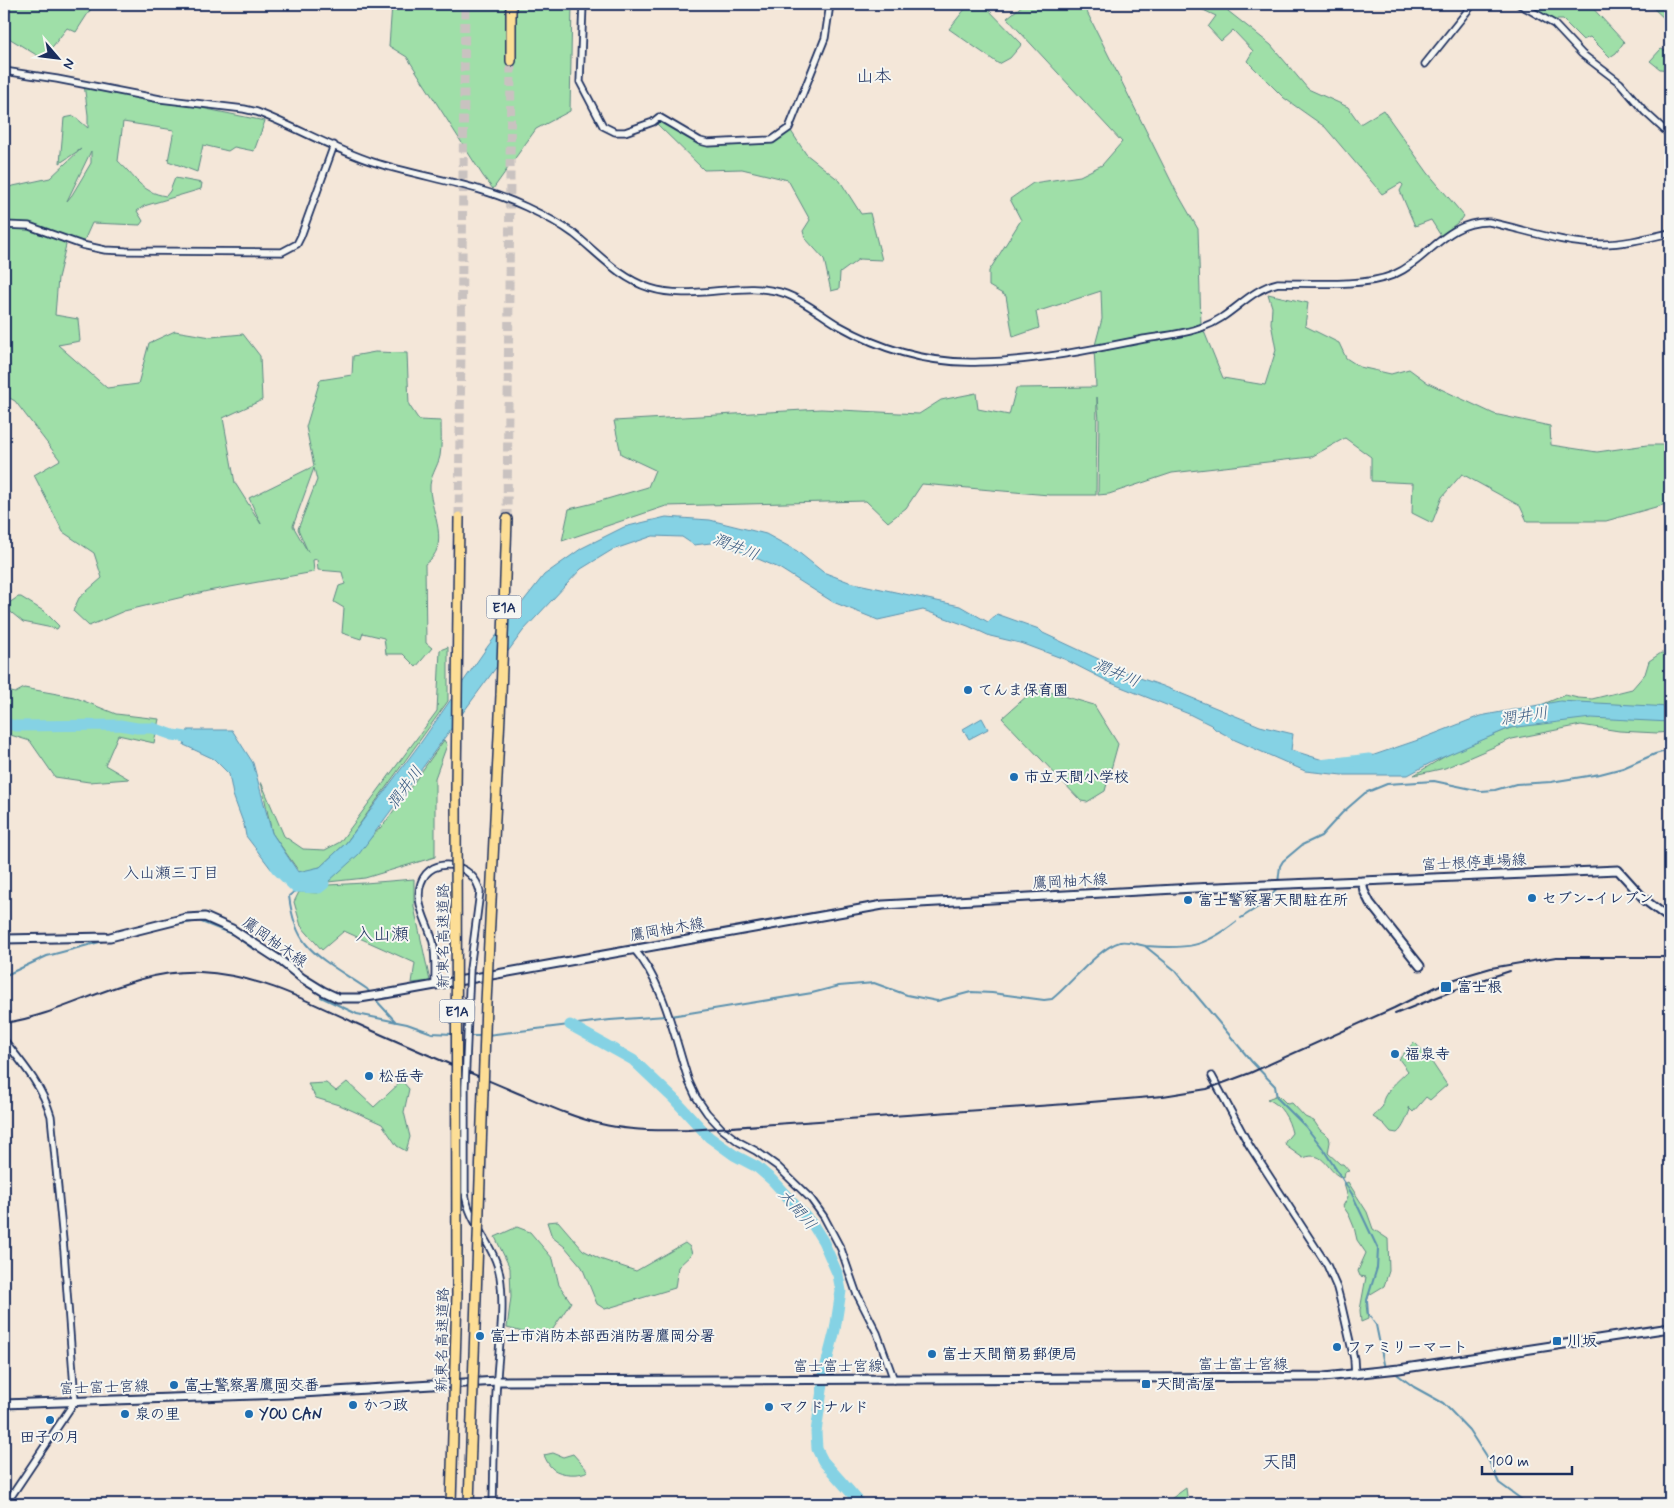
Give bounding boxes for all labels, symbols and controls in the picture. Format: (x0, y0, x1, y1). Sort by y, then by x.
north arrow (32, 32, 82, 82)
text: N (58, 55, 79, 72)
district label: 山本 (856, 65, 892, 89)
water label: 潤井川 (709, 529, 762, 566)
road number: E1A (486, 596, 522, 618)
water label: 潤井川 (1090, 654, 1143, 692)
place label: てんま保育園 (978, 681, 1068, 701)
marker: てんま保育園 (962, 684, 974, 696)
water label: 潤井川 (1499, 703, 1549, 730)
water label: 潤井川 (383, 762, 428, 813)
place label: 市立天間小学校 (1024, 768, 1129, 788)
marker: 市立天間小学校 (1008, 771, 1020, 783)
street label: 富士根停車場線 (1421, 850, 1527, 876)
district label: 入山瀬三丁目 (123, 863, 219, 884)
street label: 鷹岡柚木線 (1032, 870, 1108, 894)
street label: 新東名高速道路 (434, 883, 454, 989)
place label: セブン-イレブン (1542, 889, 1654, 909)
place label: 富士警察署天間駐在所 (1198, 891, 1348, 911)
marker: セブン-イレブン (1526, 892, 1538, 904)
marker: 富士警察署天間駐在所 (1182, 894, 1194, 906)
street label: 鷹岡柚木線 (238, 913, 311, 973)
street label: 鷹岡柚木線 (628, 914, 706, 946)
district label: 入山瀬 (355, 923, 409, 947)
place label: 富士根 (1457, 978, 1502, 998)
marker: 富士根 (1439, 980, 1453, 994)
road number: E1A (440, 999, 474, 1022)
place label: 福泉寺 (1405, 1045, 1450, 1065)
marker: 福泉寺 (1389, 1048, 1401, 1060)
place label: 松岳寺 (379, 1067, 424, 1087)
marker: 松岳寺 (363, 1070, 375, 1082)
water label: 大間川 (773, 1185, 821, 1235)
street label: 新東名高速道路 (432, 1287, 454, 1393)
place label: 富士市消防本部西消防署鷹岡分署 (490, 1327, 715, 1347)
marker: 富士市消防本部西消防署鷹岡分署 (474, 1330, 486, 1342)
place label: 川坂 (1567, 1332, 1597, 1352)
marker: 川坂 (1551, 1335, 1563, 1347)
place label: ファミリーマート (1347, 1338, 1468, 1358)
marker: ファミリーマート (1331, 1341, 1343, 1353)
place label: 富士天間簡易郵便局 (942, 1345, 1077, 1365)
marker: 富士天間簡易郵便局 (926, 1348, 938, 1360)
street label: 富士富士宮線 (1198, 1355, 1288, 1375)
street label: 富士富士宮線 (793, 1357, 883, 1377)
place label: 天間高屋 (1156, 1375, 1216, 1395)
street label: 富士富士宮線 (59, 1376, 149, 1400)
place label: 富士警察署鷹岡交番 (184, 1376, 319, 1396)
marker: 天間高屋 (1140, 1378, 1152, 1390)
marker: 富士警察署鷹岡交番 (168, 1379, 180, 1391)
place label: かつ政 (363, 1396, 408, 1416)
place label: マクドナルド (779, 1398, 868, 1418)
marker: かつ政 (347, 1399, 359, 1411)
marker: マクドナルド (763, 1401, 775, 1413)
place label: 泉の里 (135, 1405, 180, 1425)
place label: YOU CAN (259, 1405, 322, 1425)
marker: 泉の里 (119, 1408, 131, 1420)
marker: YOU CAN (243, 1408, 255, 1420)
marker: 田子の月 (44, 1414, 56, 1426)
place label: 田子の月 (20, 1428, 80, 1448)
scale bar (1482, 1443, 1572, 1475)
district label: 天間 (1262, 1451, 1298, 1475)
text: 100 m (1489, 1452, 1529, 1472)

